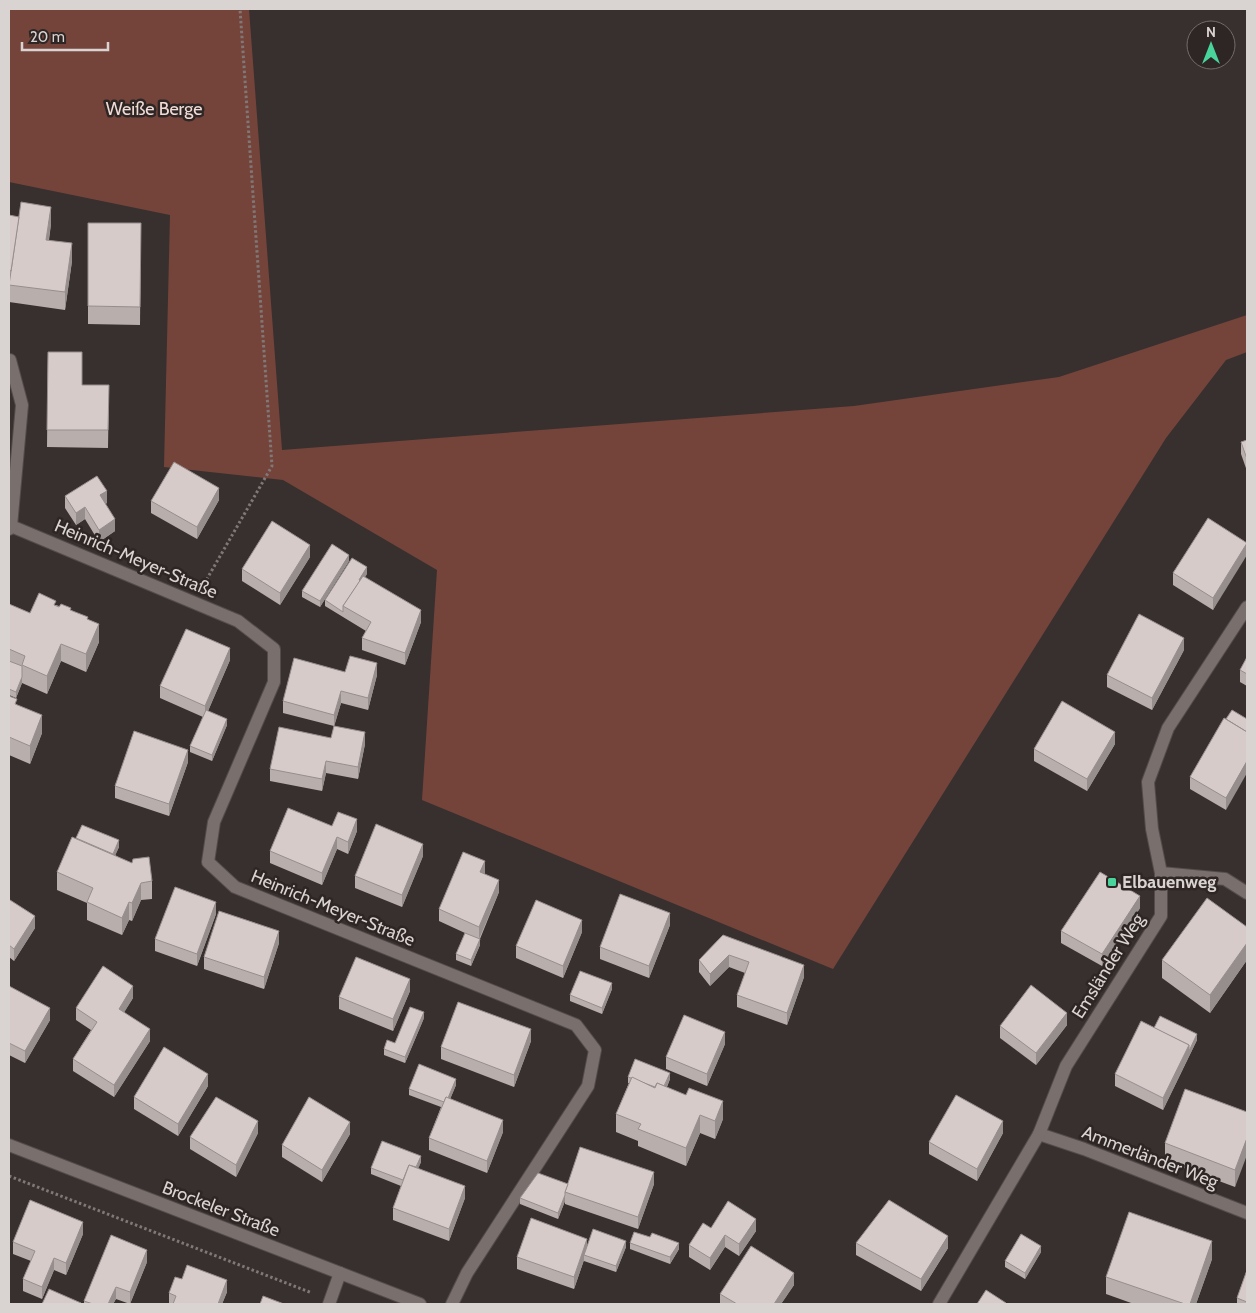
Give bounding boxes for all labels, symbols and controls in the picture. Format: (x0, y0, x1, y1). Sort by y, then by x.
scale bar (22, 20, 109, 52)
north arrow (1186, 20, 1236, 70)
text: N (1206, 23, 1216, 41)
text: 20 m (30, 28, 65, 46)
park label: Weiße Berge (106, 98, 202, 120)
street label: Heinrich-Meyer-Straße (51, 515, 221, 603)
street label: Heinrich-Meyer-Straße (248, 865, 418, 951)
place label: Elbauenweg (1122, 871, 1216, 893)
marker: Elbauenweg (1106, 876, 1118, 888)
street label: Emsländer Weg (1067, 909, 1150, 1022)
street label: Ammerländer Weg (1079, 1121, 1222, 1193)
street label: Brockeler Straße (159, 1176, 283, 1242)

